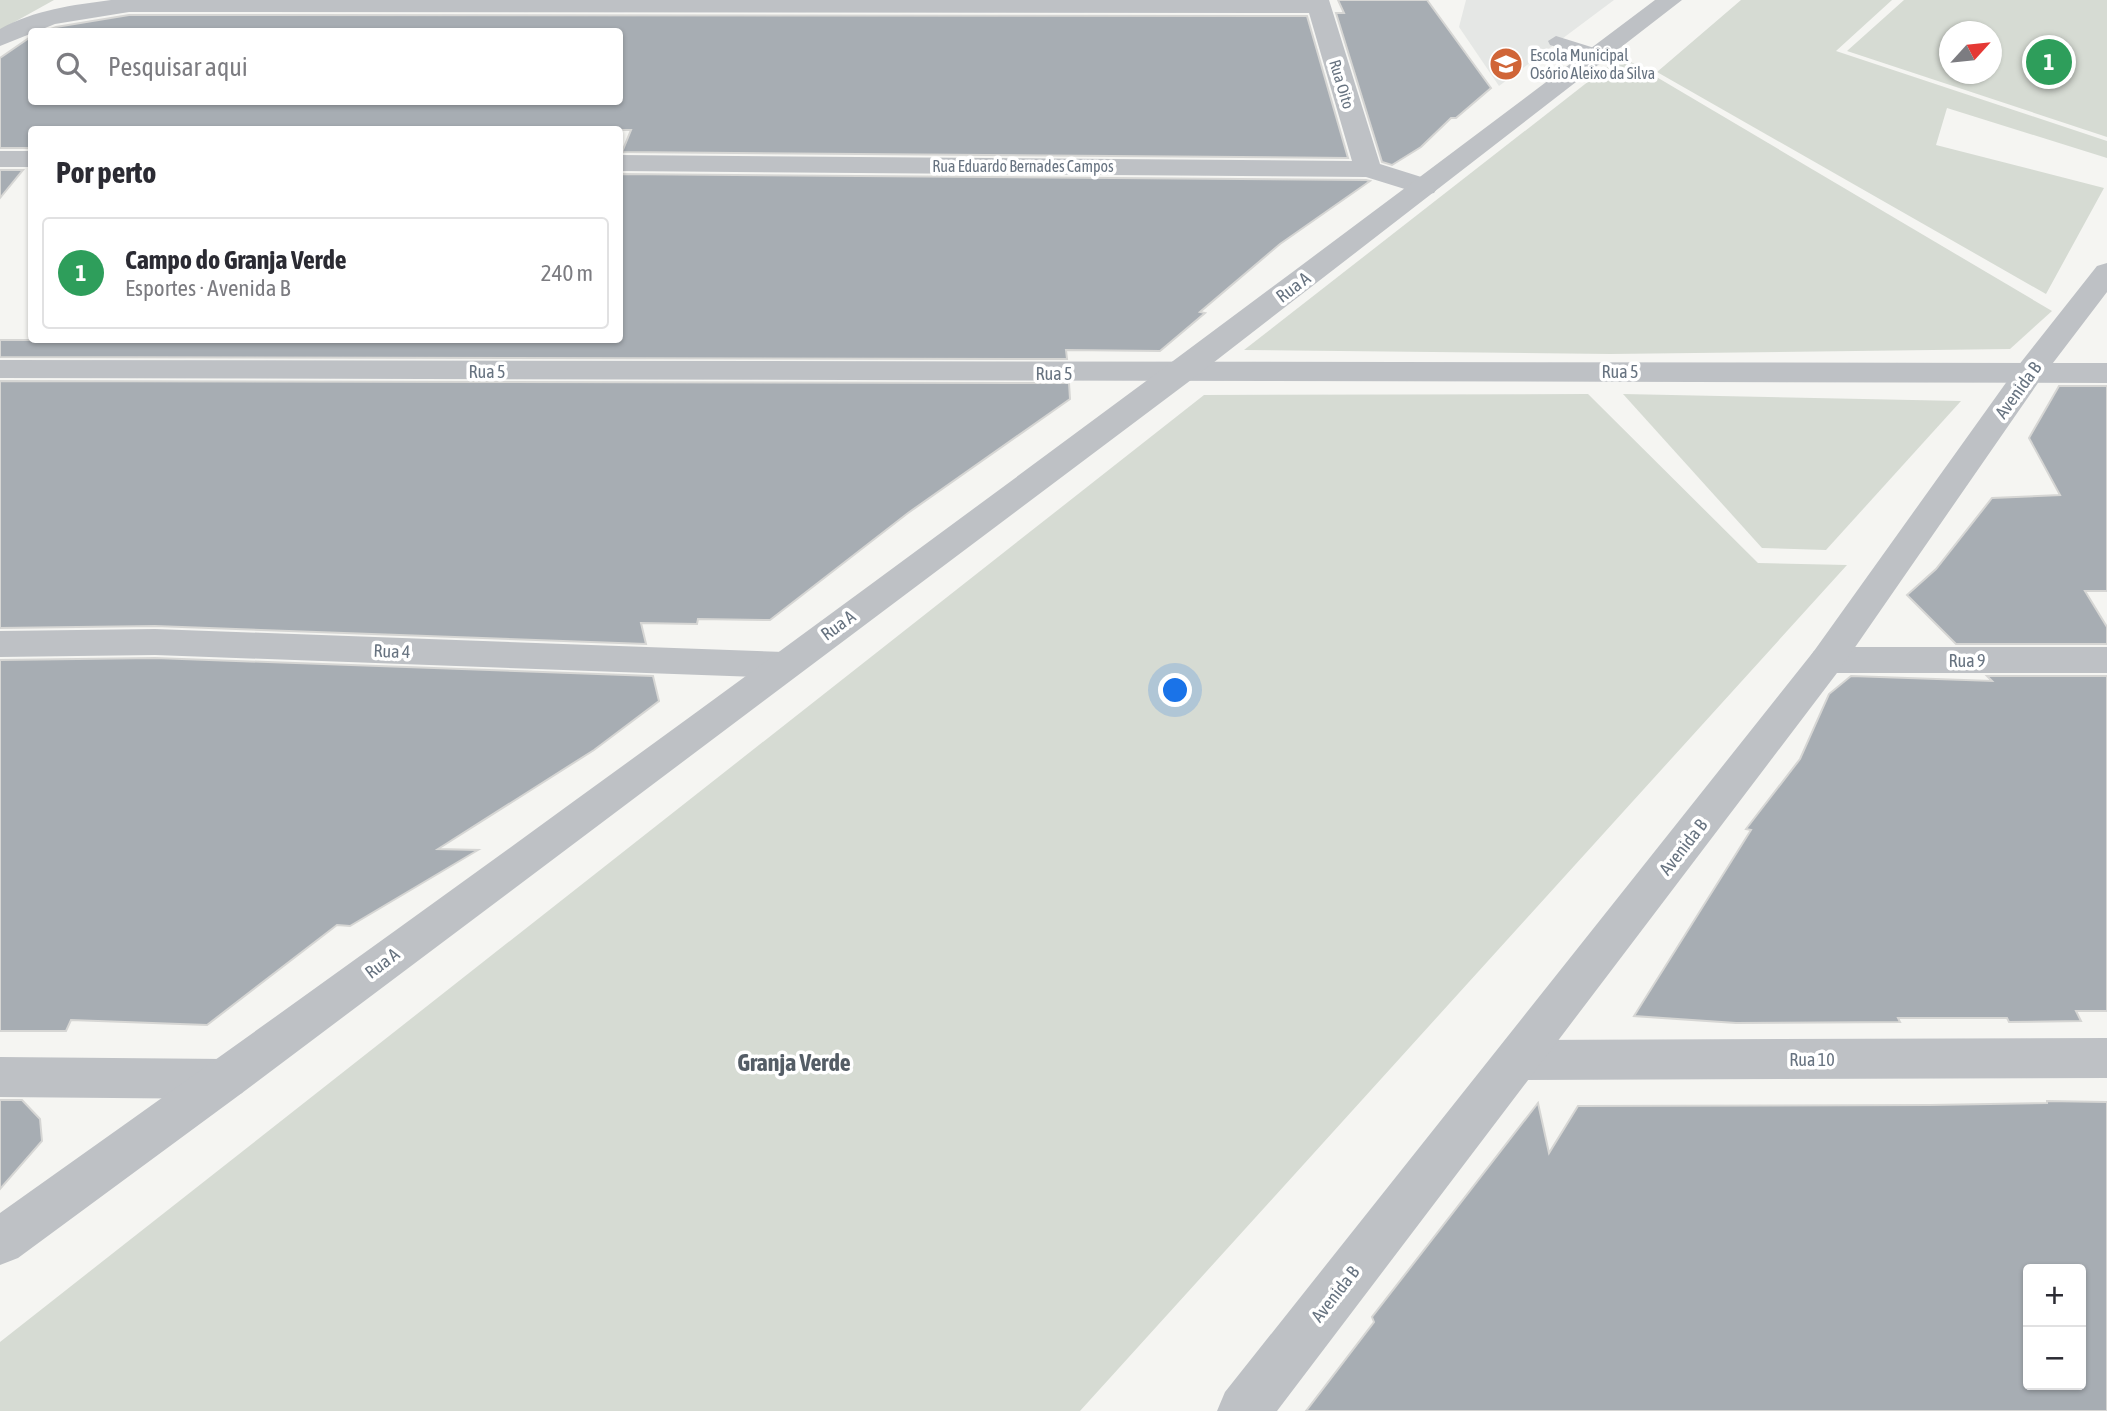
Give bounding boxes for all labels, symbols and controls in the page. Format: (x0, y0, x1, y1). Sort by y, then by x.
north arrow (1939, 21, 2002, 84)
search box (28, 28, 623, 105)
pin: 1 (2026, 36, 2072, 88)
school or university icon: Escola Municipal Osório Aleixo da Silva (1487, 45, 1525, 83)
place label: Escola Municipal Osório Aleixo da Silva (1530, 46, 1655, 82)
icon: search (52, 48, 90, 86)
text: Pesquisar aqui (108, 52, 248, 82)
street label: Rua Oito (1326, 57, 1358, 111)
text: Por perto (56, 155, 156, 189)
street label: Rua Eduardo Bernades Campos (932, 157, 1114, 176)
text: Campo do Granja Verde (125, 245, 347, 275)
text: 1 (76, 260, 86, 286)
text: 240 m (541, 260, 593, 286)
street label: Rua A (1272, 267, 1314, 307)
text: Esportes · Avenida B (125, 275, 290, 301)
street label: Avenida B (1990, 357, 2046, 422)
street label: Rua 5 (469, 361, 506, 382)
street label: Rua 5 (1602, 361, 1639, 382)
street label: Rua 5 (1036, 363, 1073, 384)
street label: Rua A (817, 605, 859, 644)
street label: Rua 4 (373, 640, 411, 662)
street label: Rua 9 (1949, 650, 1986, 671)
your location (1158, 673, 1192, 707)
street label: Avenida B (1655, 815, 1712, 879)
street label: Rua A (361, 943, 403, 983)
district label: Granja Verde (737, 1049, 851, 1076)
street label: Rua 10 (1789, 1049, 1835, 1070)
street label: Avenida B (1307, 1262, 1364, 1326)
map controls (2023, 1264, 2086, 1390)
button: + (2023, 1264, 2086, 1327)
button: − (2023, 1327, 2086, 1390)

